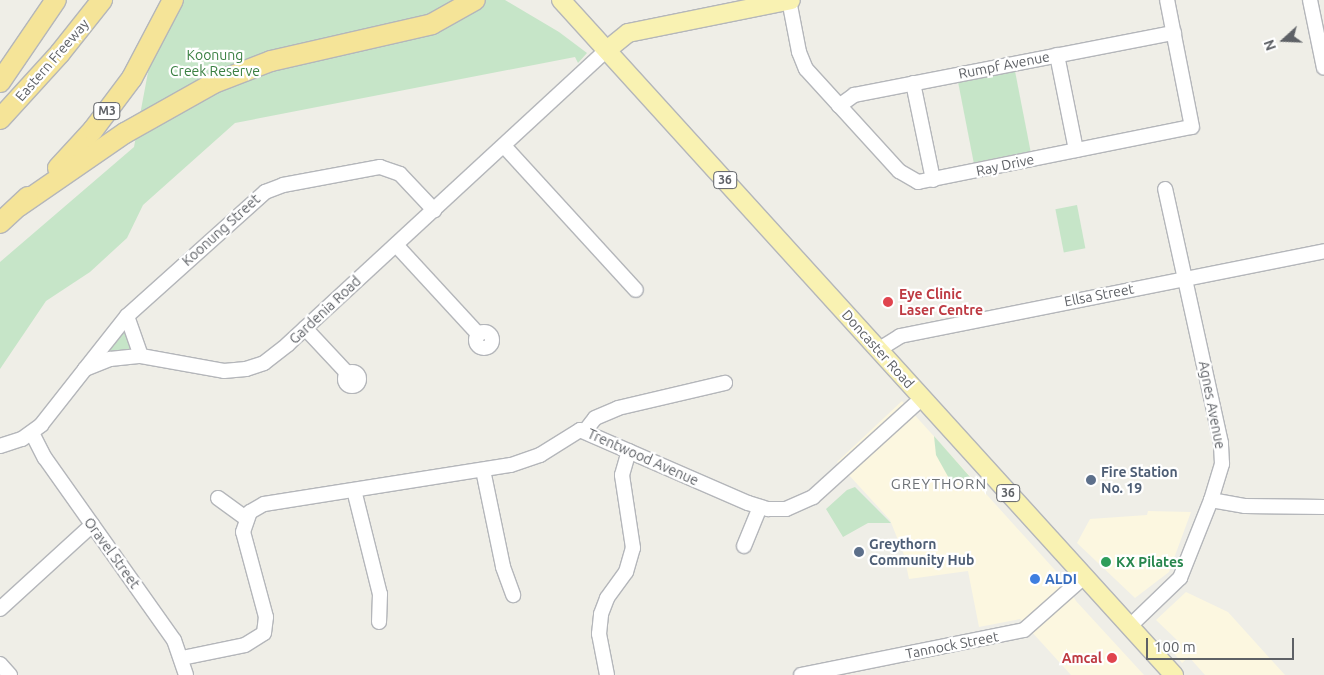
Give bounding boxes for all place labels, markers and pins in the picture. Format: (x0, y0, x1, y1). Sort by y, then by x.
place label: Eye Clinic Laser Centre (899, 286, 983, 318)
marker: Eye Clinic Laser Centre (881, 295, 895, 309)
place label: Fire Station No. 19 (1101, 464, 1178, 497)
marker: Fire Station No. 19 (1085, 474, 1097, 486)
place label: Greythorn Community Hub (869, 536, 974, 568)
marker: Greythorn Community Hub (853, 546, 865, 558)
place label: KX Pilates (1116, 554, 1184, 570)
marker: KX Pilates (1100, 556, 1112, 568)
place label: ALDI (1045, 571, 1077, 587)
marker: ALDI (1029, 573, 1041, 585)
place label: Amcal (1062, 650, 1102, 666)
marker: Amcal (1106, 652, 1118, 664)

